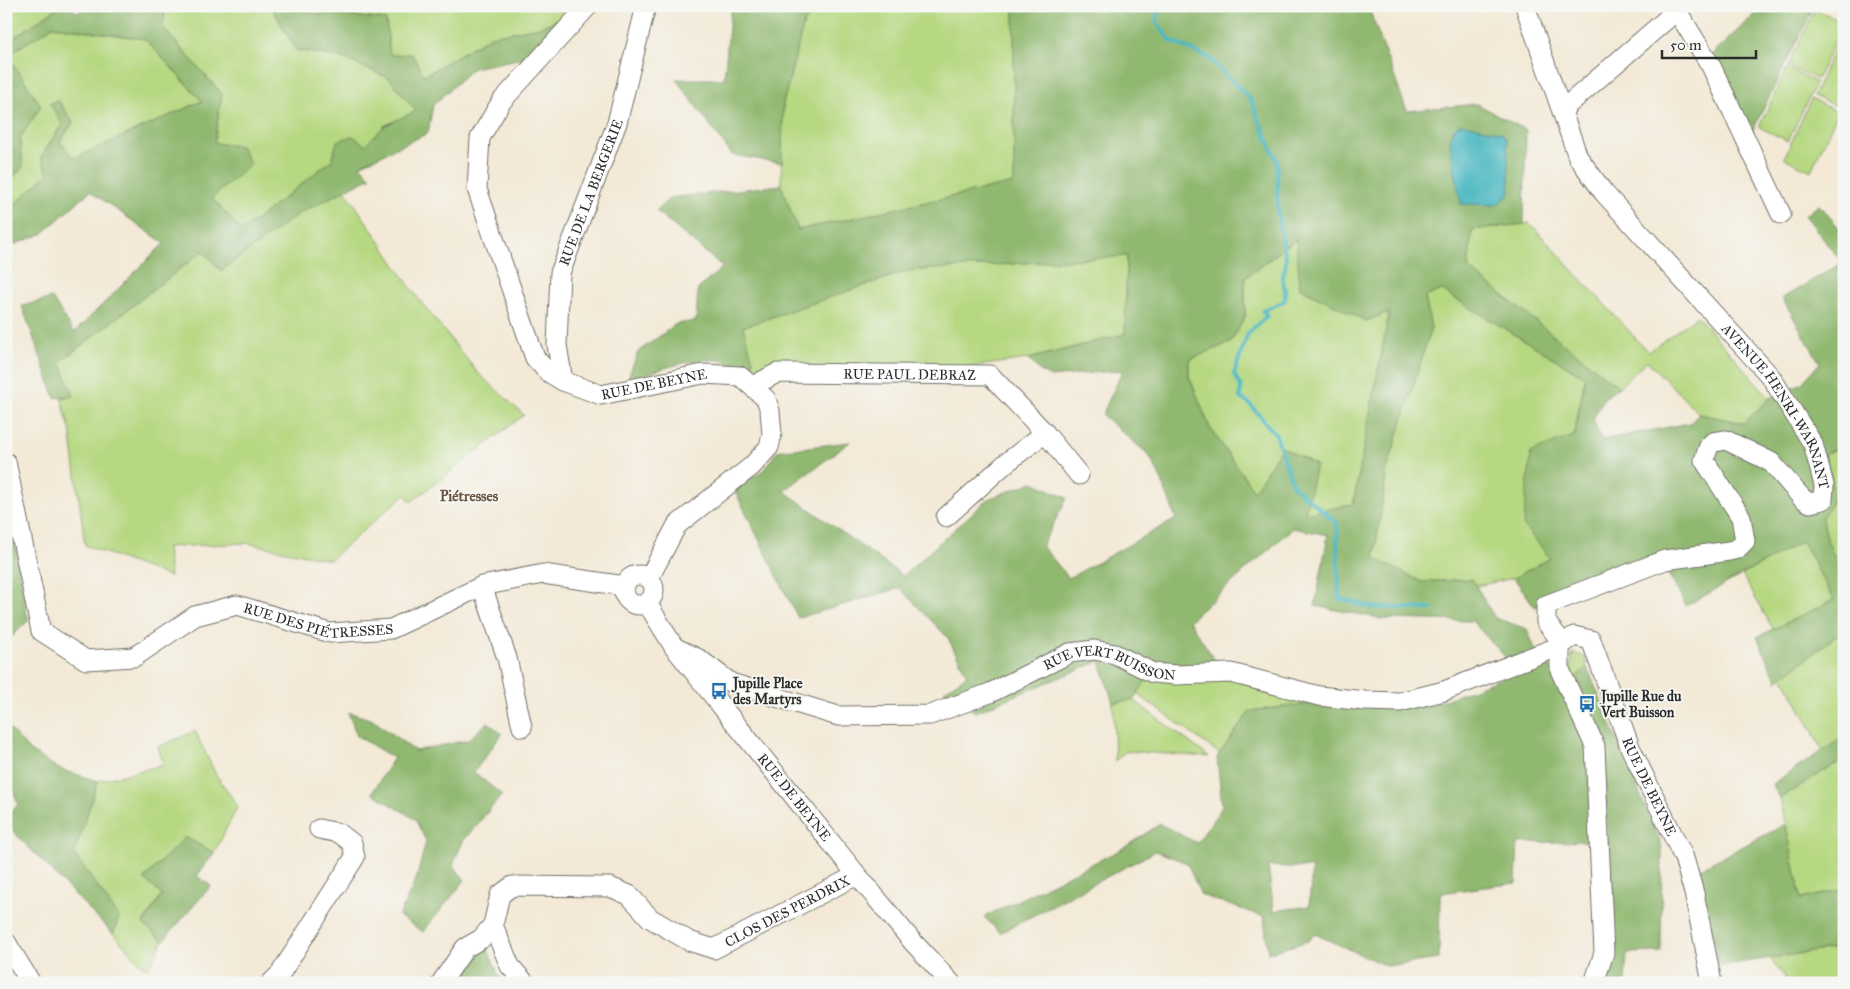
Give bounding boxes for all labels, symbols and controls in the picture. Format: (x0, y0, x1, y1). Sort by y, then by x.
scale bar (1662, 28, 1756, 60)
text: 50 m (1670, 36, 1702, 54)
street label: RUE DE LA BERGERIE (555, 116, 626, 268)
street label: AVENUE HENRI-WARNANT (1718, 319, 1833, 491)
street label: RUE DE BEYNE (599, 365, 708, 403)
street label: RUE PAUL DEBRAZ (843, 365, 976, 383)
district label: Piétresses (440, 487, 499, 505)
street label: RUE DES PIÉTRESSES (241, 599, 394, 642)
street label: RUE VERT BUISSON (1040, 642, 1177, 683)
place label: Jupille Place des Martyrs (731, 675, 803, 709)
bus stop icon: Jupille Place des Martyrs (709, 681, 729, 701)
place label: Jupille Rue du Vert Buisson (1599, 688, 1682, 721)
bus stop icon: Jupille Rue du Vert Buisson (1577, 694, 1597, 714)
street label: RUE DE BEYNE (1619, 735, 1680, 839)
street label: RUE DE BEYNE (754, 750, 835, 844)
street label: CLOS DES PERDRIX (722, 871, 853, 951)

